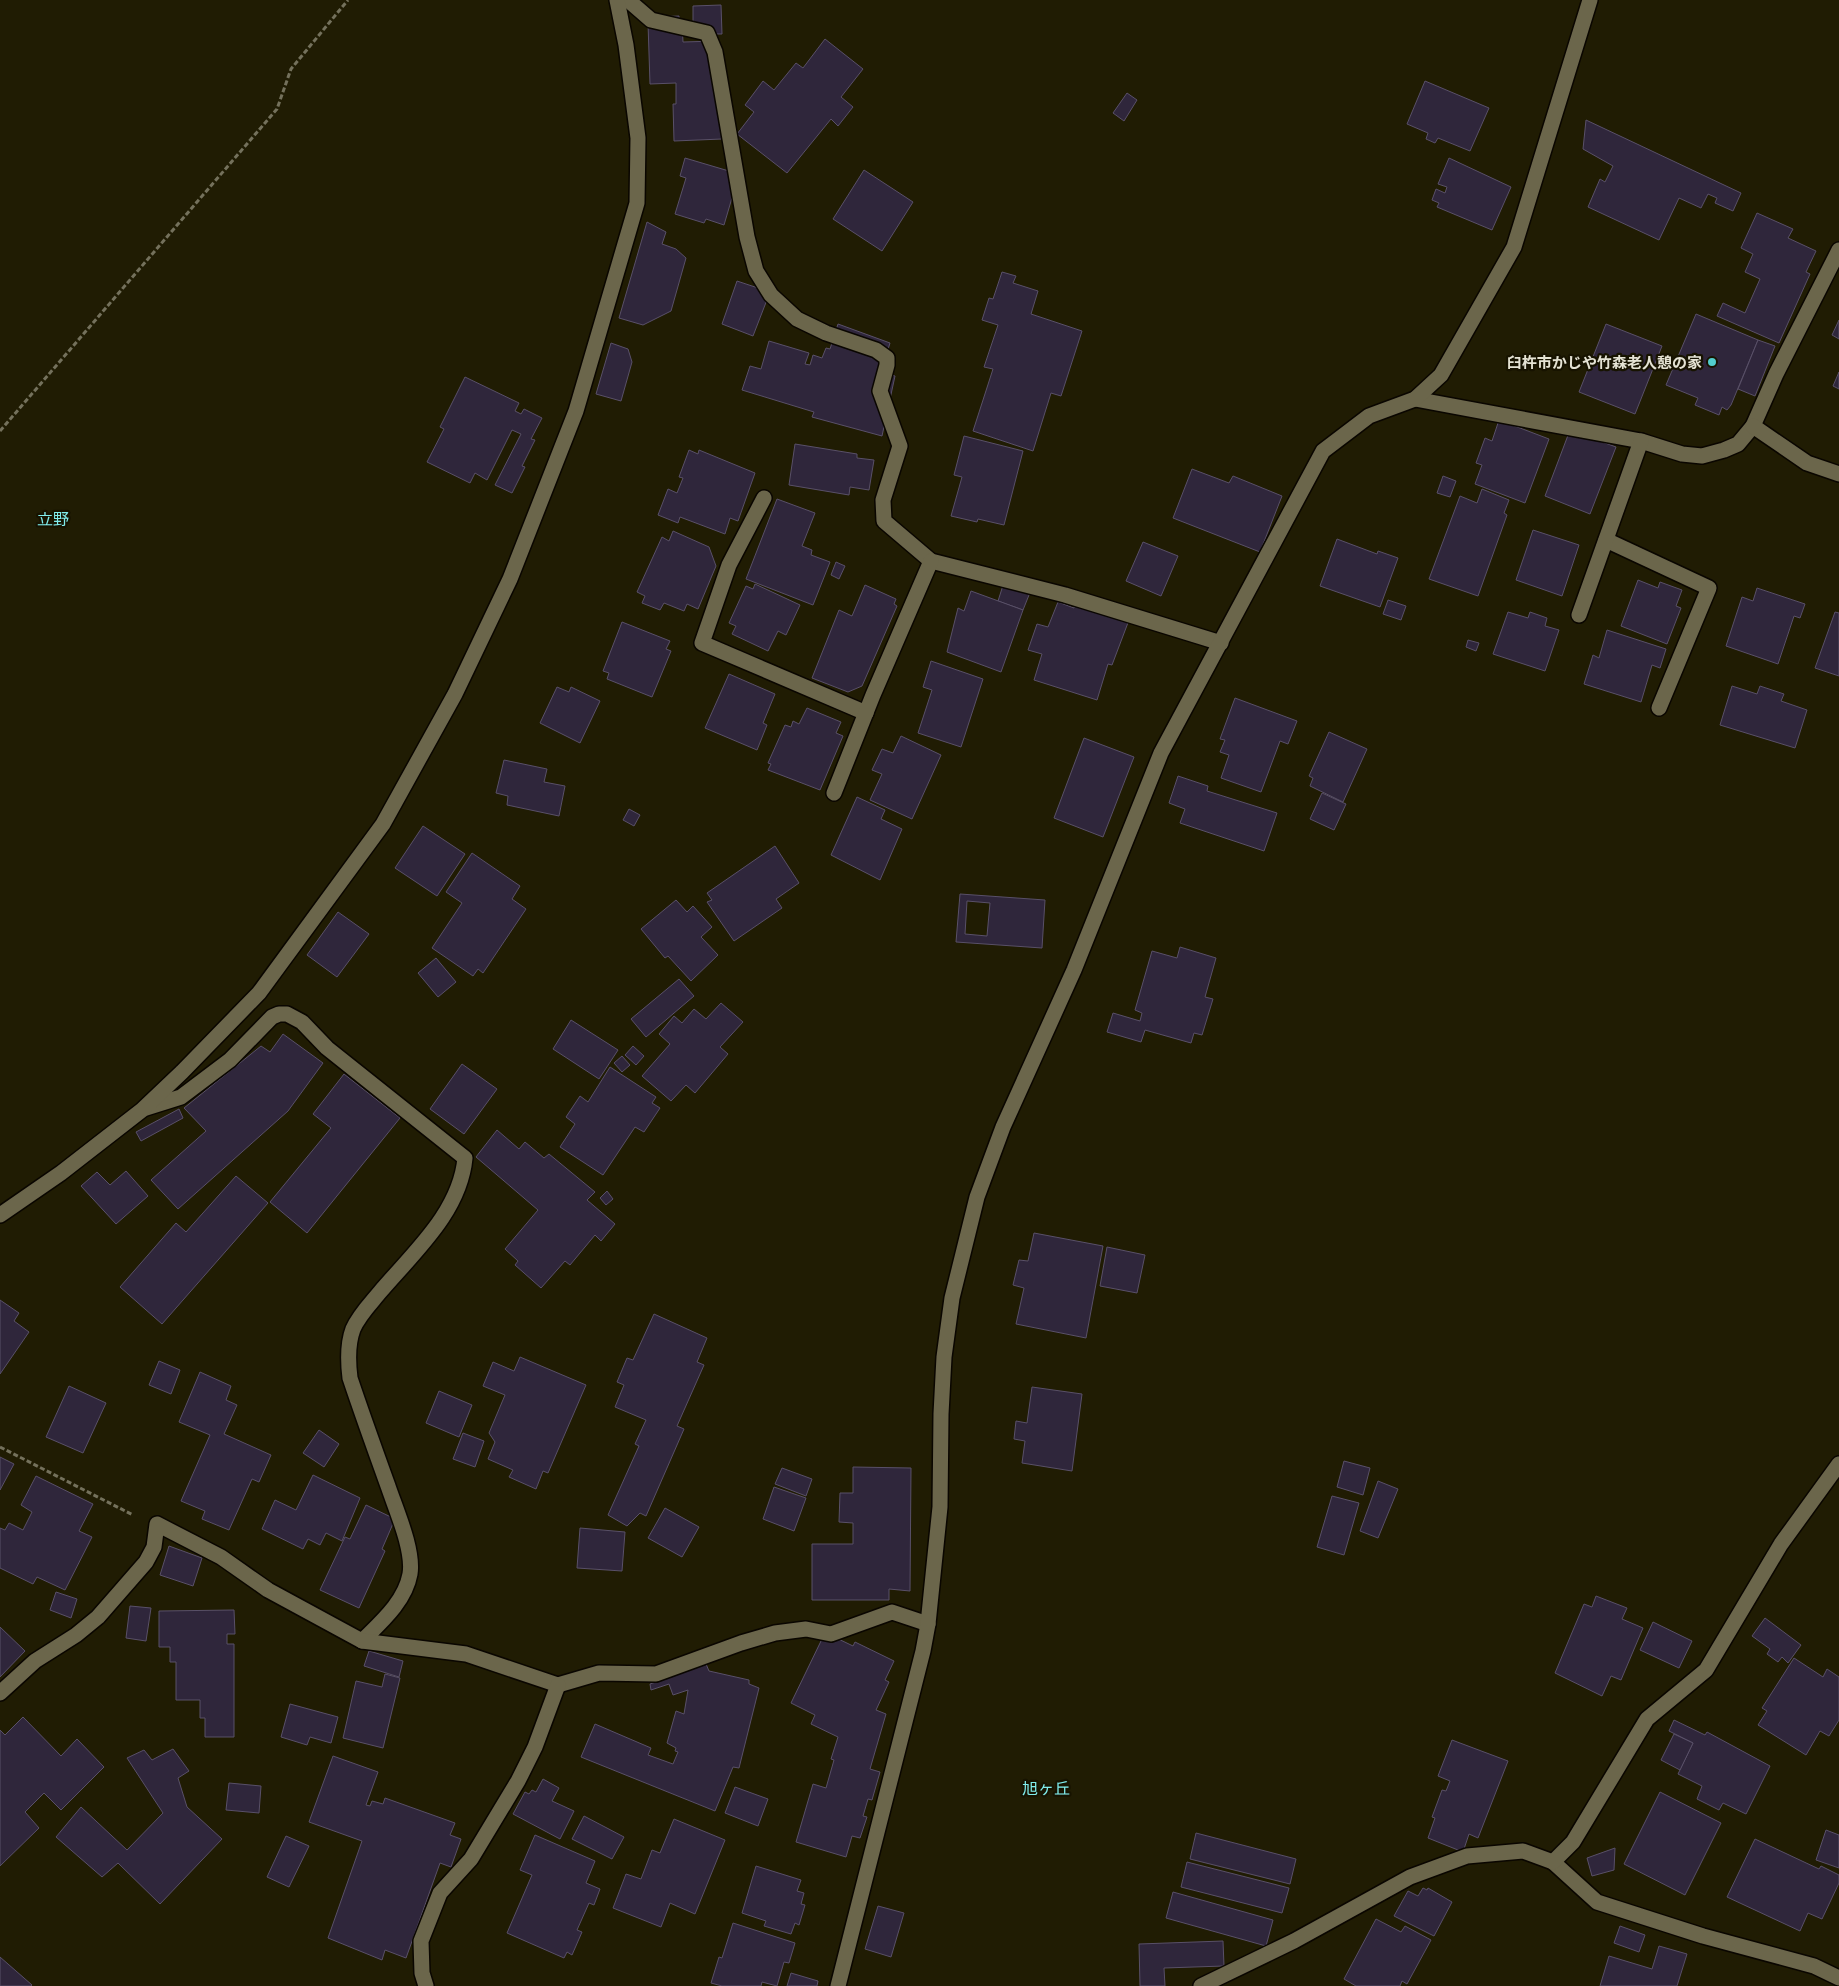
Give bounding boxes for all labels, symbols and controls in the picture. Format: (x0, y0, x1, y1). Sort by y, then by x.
place label: 臼杵市かじや竹森老人憩の家 (1507, 353, 1702, 372)
marker: 臼杵市かじや竹森老人憩の家 (1706, 356, 1718, 368)
district label: 立野 (37, 509, 69, 529)
district label: 旭ヶ丘 (1022, 1778, 1070, 1798)

